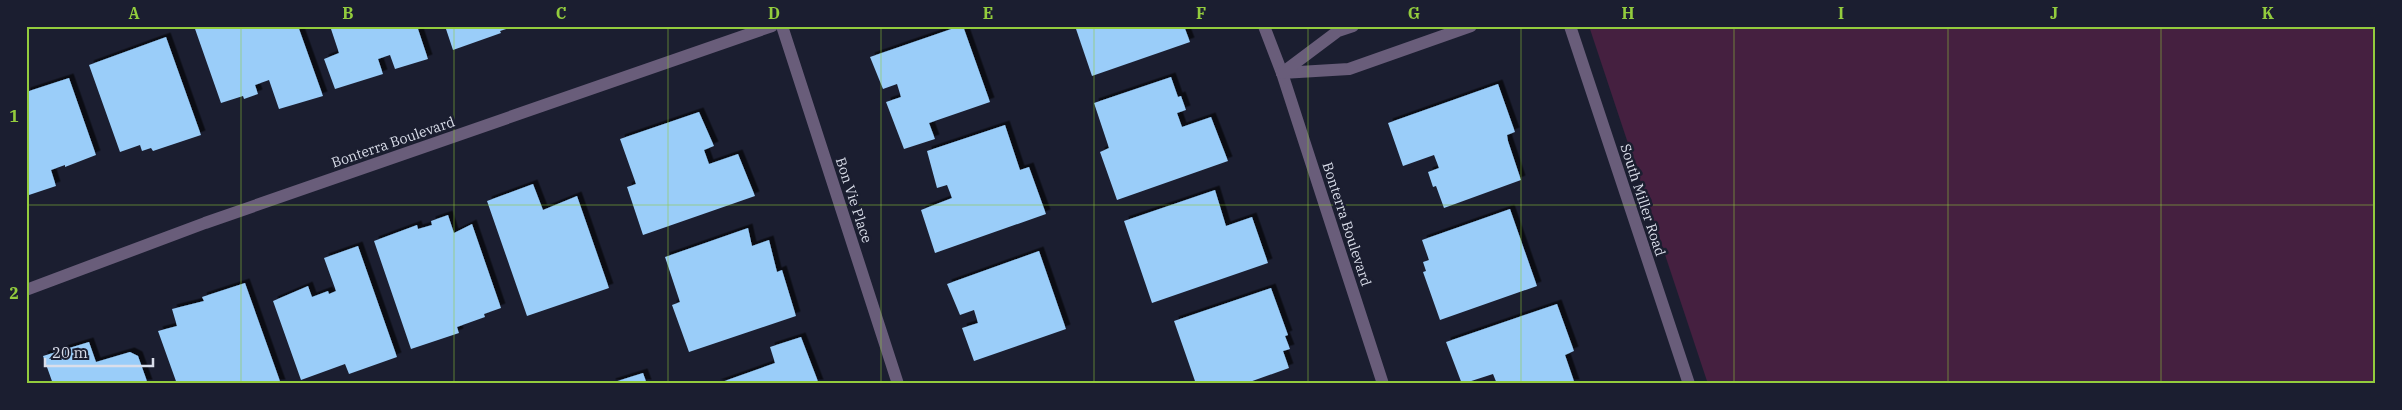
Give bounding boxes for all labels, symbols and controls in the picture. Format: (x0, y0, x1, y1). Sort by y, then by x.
text: A (128, 3, 140, 23)
text: B (342, 3, 354, 23)
text: C (556, 3, 566, 23)
text: D (768, 3, 780, 23)
text: E (983, 3, 993, 23)
text: F (1196, 3, 1206, 23)
text: G (1408, 3, 1420, 23)
text: H (1622, 3, 1635, 23)
text: I (1838, 3, 1844, 23)
text: J (2050, 3, 2058, 23)
text: K (2262, 3, 2275, 23)
text: 1 (9, 106, 19, 126)
street label: Bonterra Boulevard (329, 112, 457, 172)
street label: South Miller Road (1616, 142, 1670, 259)
street label: Bon Vie Place (832, 155, 876, 245)
street label: Bonterra Boulevard (1318, 160, 1376, 289)
text: 2 (9, 283, 19, 303)
scale bar (45, 335, 152, 367)
text: 20 m (52, 343, 88, 362)

